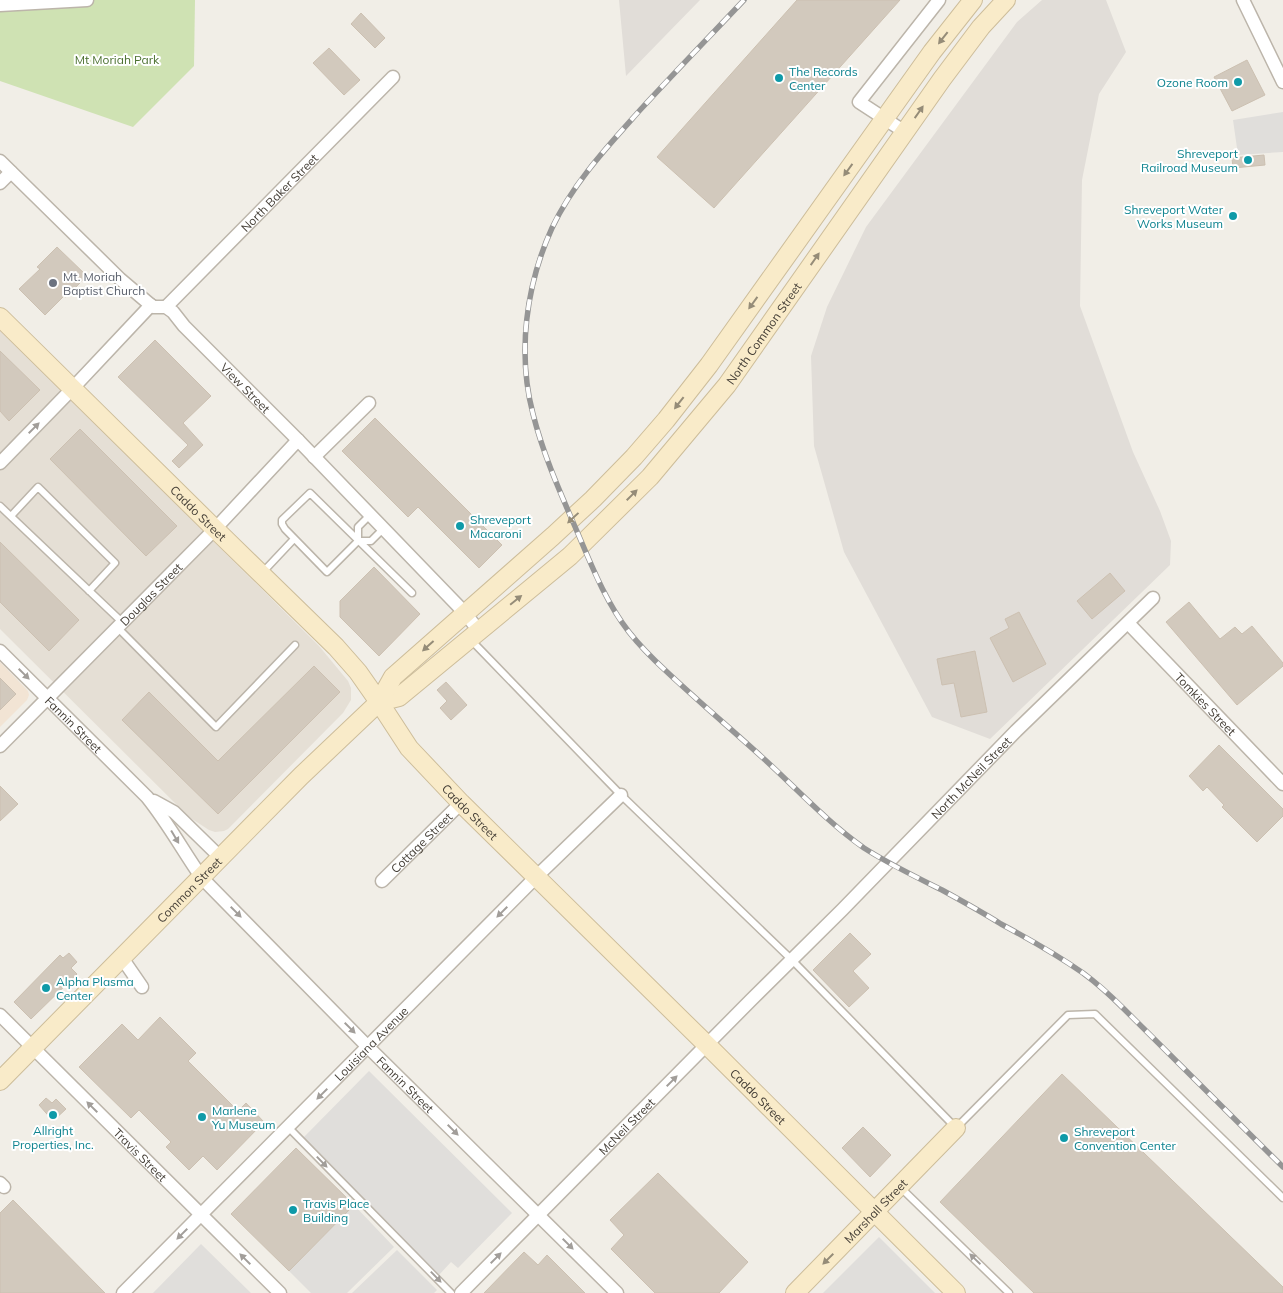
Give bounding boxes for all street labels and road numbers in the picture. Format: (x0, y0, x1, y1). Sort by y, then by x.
street label: North Baker Street (237, 150, 321, 235)
street label: North Common Street (723, 279, 804, 387)
street label: View Street (217, 359, 274, 416)
street label: Caddo Street (167, 482, 230, 544)
street label: Douglas Street (116, 559, 185, 629)
street label: Tomkies Street (1172, 669, 1239, 738)
street label: Fannin Street (42, 693, 105, 756)
street label: North McNeil Street (928, 733, 1014, 822)
street label: Caddo Street (439, 780, 501, 843)
street label: Cottage Street (387, 809, 455, 876)
street label: Common Street (153, 854, 224, 925)
street label: Louisiana Avenue (331, 1003, 411, 1083)
street label: Fannin Street (374, 1053, 437, 1116)
street label: Caddo Street (727, 1065, 789, 1127)
street label: McNeil Street (595, 1094, 658, 1157)
street label: Travis Street (111, 1125, 170, 1184)
street label: Marshall Street (841, 1175, 910, 1246)

